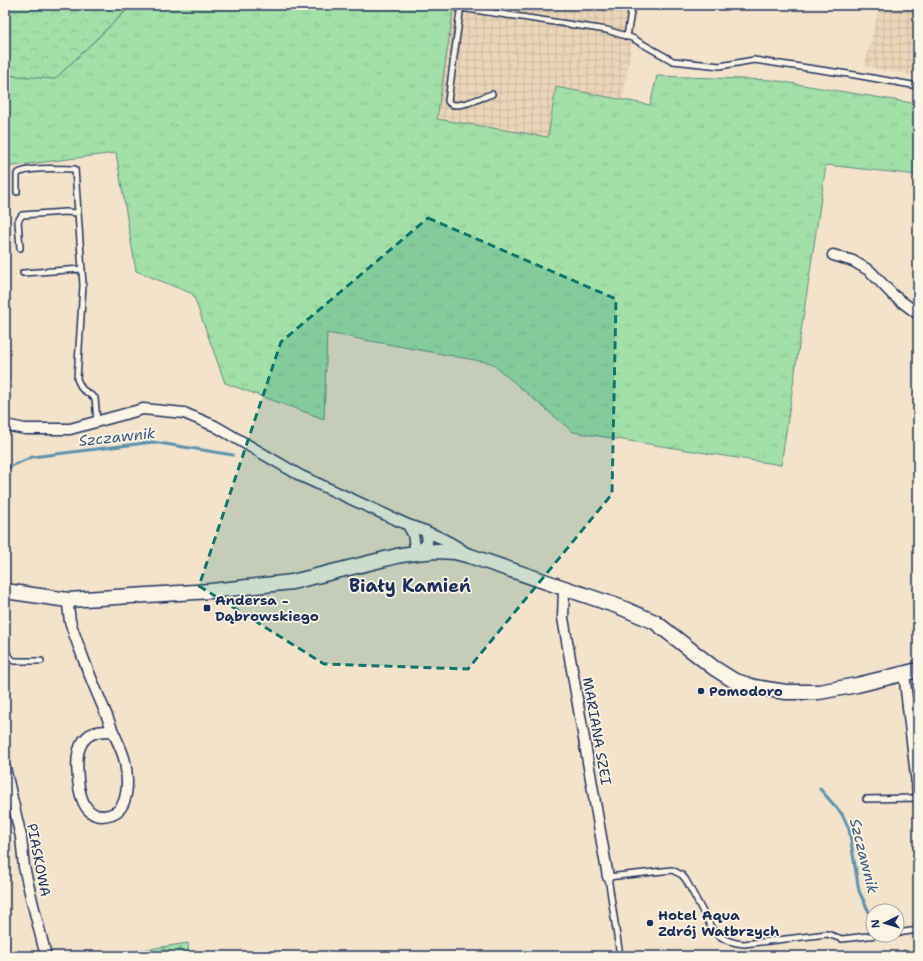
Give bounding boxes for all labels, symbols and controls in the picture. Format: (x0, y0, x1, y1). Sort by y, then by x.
water label: Szczawnik (78, 423, 157, 451)
district label: Biały Kamień (349, 574, 471, 598)
place label: Andersa - Dąbrowskiego (215, 591, 319, 625)
marker: Andersa - Dąbrowskiego (202, 603, 212, 613)
street label: MARIANA SZEI (579, 676, 615, 787)
place label: Pomodoro (709, 682, 783, 700)
marker: Pomodoro (696, 686, 706, 696)
water label: Szczawnik (845, 816, 883, 896)
street label: PIASKOWA (23, 822, 55, 898)
north arrow (865, 903, 905, 943)
place label: Hotel Aqua Zdrój Wałbrzych (658, 906, 779, 940)
marker: Hotel Aqua Zdrój Wałbrzych (645, 918, 655, 928)
text: N (868, 919, 883, 929)

